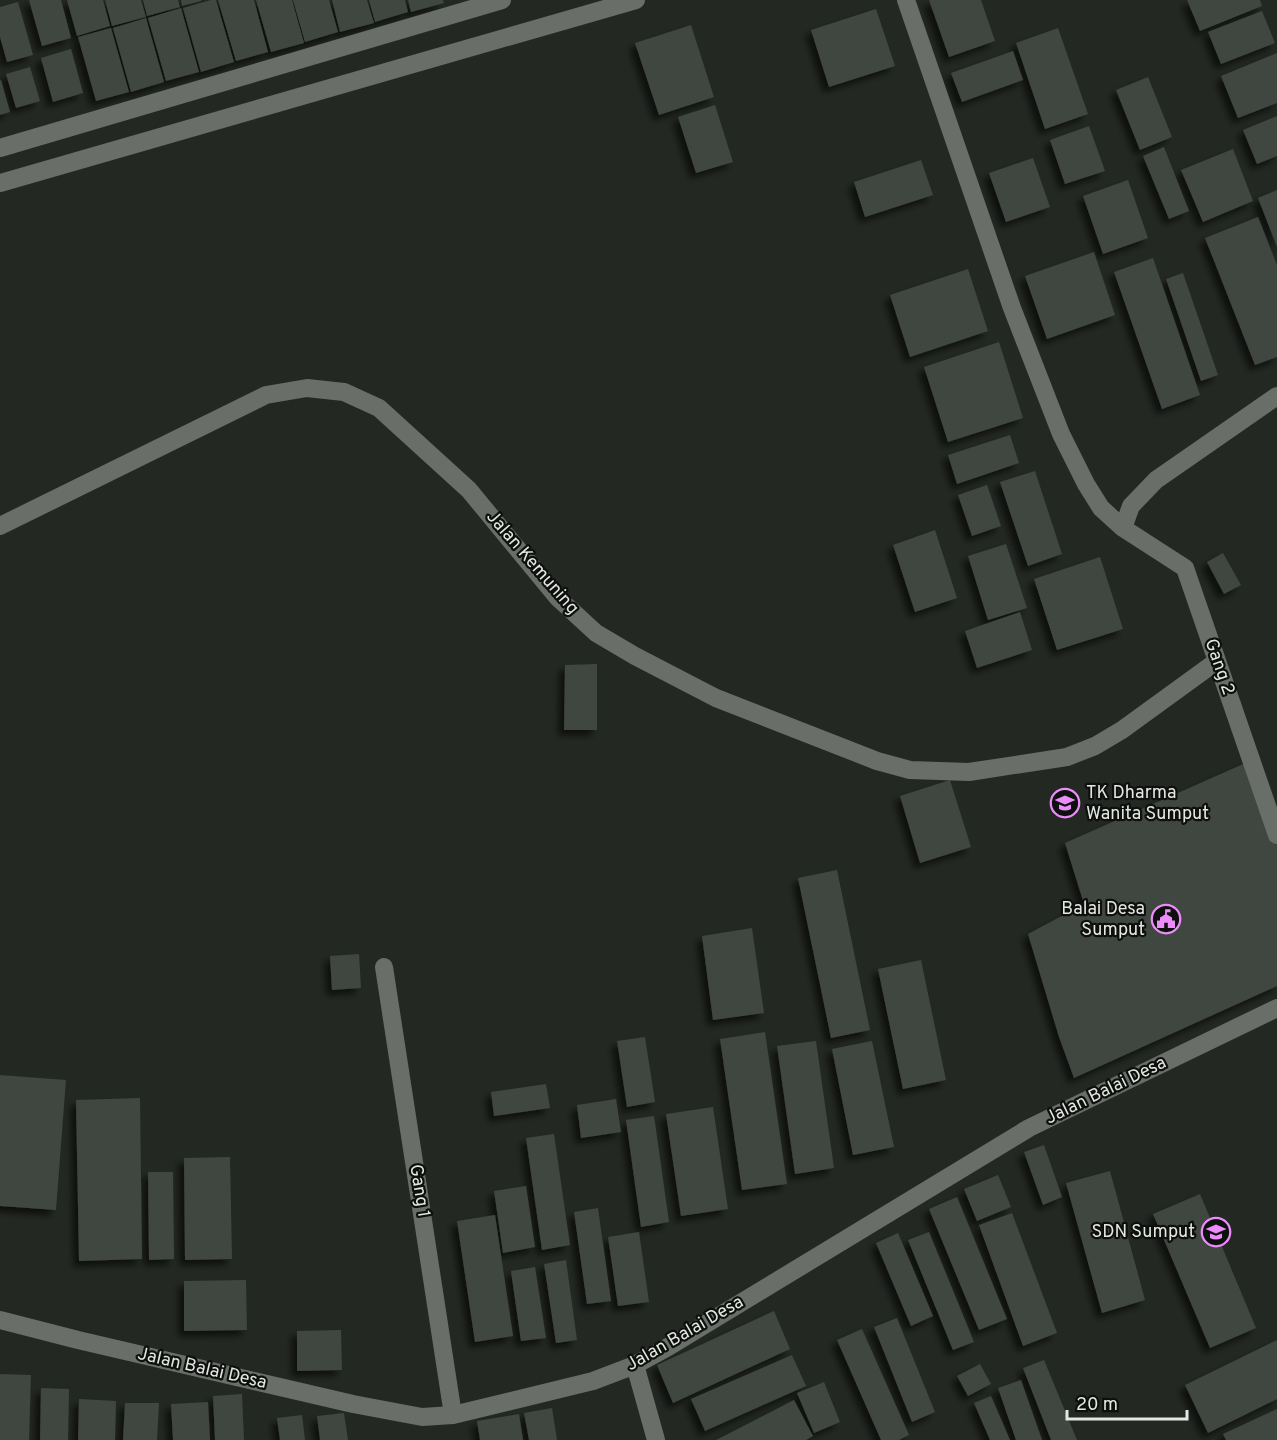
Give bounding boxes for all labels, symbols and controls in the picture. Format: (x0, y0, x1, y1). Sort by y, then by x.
street label: Jalan Kemuning (481, 506, 583, 620)
street label: Gang 2 (1199, 636, 1239, 698)
place label: TK Dharma Wanita Sumput (1086, 782, 1209, 826)
school or university icon: TK Dharma Wanita Sumput (1049, 787, 1081, 819)
place label: Balai Desa Sumput (1061, 898, 1145, 942)
public building icon: Balai Desa Sumput (1150, 903, 1182, 935)
street label: Jalan Balai Desa (1042, 1052, 1170, 1130)
street label: Gang 1 (403, 1163, 435, 1219)
school or university icon: SDN Sumput (1200, 1216, 1232, 1248)
place label: SDN Sumput (1091, 1221, 1195, 1244)
street label: Jalan Balai Desa (622, 1291, 748, 1377)
street label: Jalan Balai Desa (135, 1343, 269, 1395)
scale bar (1067, 1383, 1187, 1421)
text: 20 m (1076, 1394, 1118, 1417)

